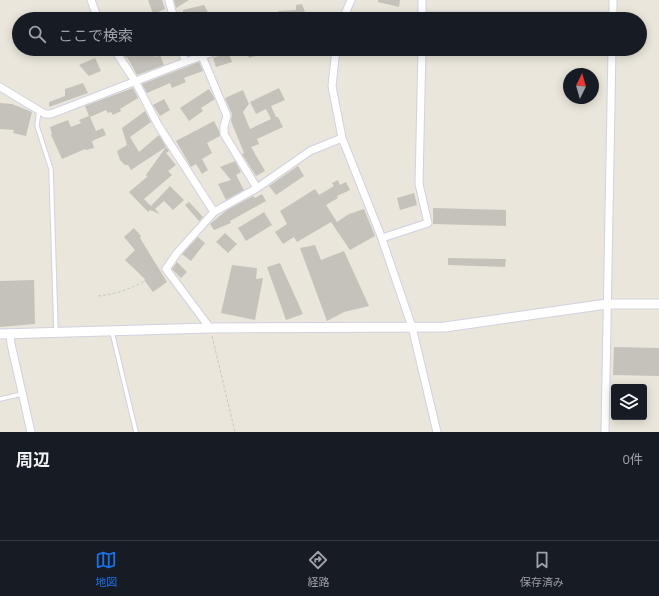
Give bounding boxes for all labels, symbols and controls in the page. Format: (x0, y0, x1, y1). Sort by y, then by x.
search box (12, 12, 647, 56)
icon: search (26, 23, 48, 45)
text: ここで検索 (58, 25, 133, 45)
north arrow (563, 68, 599, 104)
map controls (611, 384, 647, 420)
button: layers (611, 384, 647, 420)
text: 周辺 (16, 448, 50, 471)
text: 0件 (623, 450, 643, 468)
tab: 地図 (95, 549, 117, 589)
tab: 経路 (307, 549, 329, 589)
tab: 保存済み (520, 549, 564, 589)

